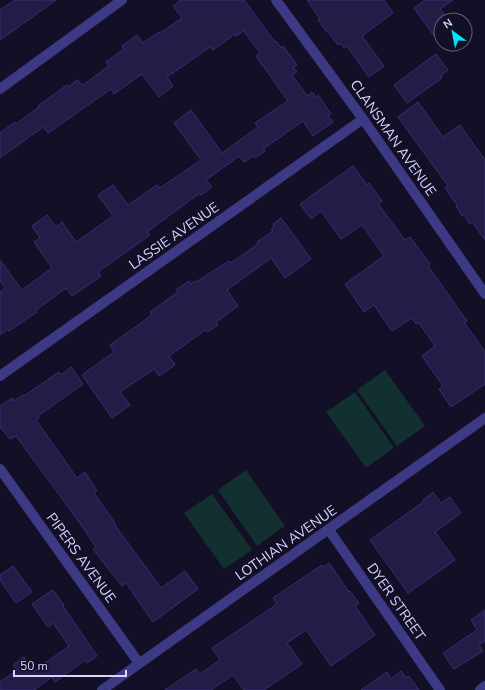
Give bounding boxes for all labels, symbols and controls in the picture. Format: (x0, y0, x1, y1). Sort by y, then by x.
north arrow (433, 12, 473, 52)
text: N (440, 15, 455, 32)
street label: CLANSMAN AVENUE (346, 76, 440, 200)
street label: LASSIE AVENUE (125, 198, 223, 274)
street label: LOTHIAN AVENUE (231, 501, 341, 585)
street label: PIPERS AVENUE (42, 509, 120, 607)
street label: DYER STREET (362, 560, 430, 645)
scale bar (14, 652, 126, 678)
text: 50 m (20, 658, 48, 674)

